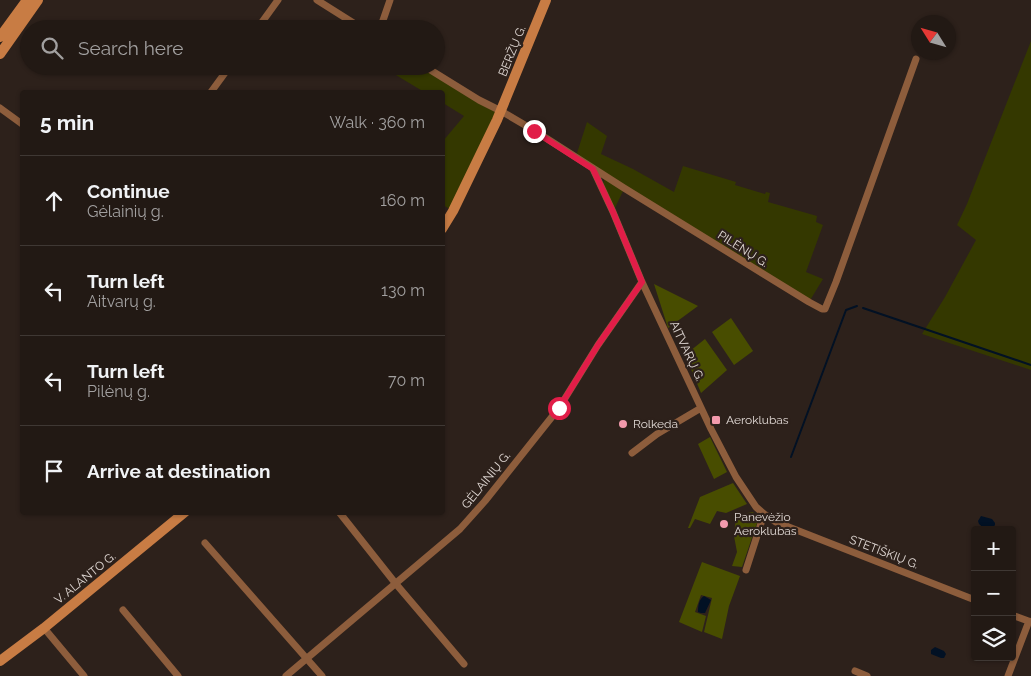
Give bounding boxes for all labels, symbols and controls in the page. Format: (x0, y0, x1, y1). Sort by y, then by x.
north arrow (911, 15, 956, 60)
search box (20, 20, 445, 75)
street label: BERŽŲ G. (495, 23, 529, 79)
icon: search (38, 34, 66, 62)
text: Search here (78, 37, 184, 59)
text: 5 min (40, 110, 94, 135)
text: Walk · 360 m (330, 113, 425, 132)
route end (523, 120, 546, 143)
text: Continue (87, 180, 170, 202)
icon: ahead (40, 187, 68, 215)
text: 160 m (380, 191, 425, 210)
text: Gėlainių g. (87, 202, 164, 221)
street label: PILĖNŲ G. (715, 228, 771, 270)
text: Turn left (87, 270, 164, 292)
icon: left (40, 277, 68, 305)
text: 130 m (381, 281, 425, 300)
text: Aitvarų g. (87, 292, 156, 311)
street label: AITVARŲ G. (667, 319, 707, 383)
text: Turn left (87, 360, 164, 382)
icon: left (40, 367, 68, 395)
text: 70 m (388, 371, 425, 390)
text: Pilėnų g. (87, 382, 150, 401)
route start (548, 397, 571, 420)
place label: Aeroklubas (726, 413, 789, 427)
marker: Aeroklubas (710, 414, 722, 426)
place label: Rolkeda (633, 417, 678, 431)
marker: Rolkeda (617, 418, 629, 430)
street label: GĖLAINIŲ G. (459, 449, 513, 511)
icon: arrive (40, 457, 68, 485)
text: Arrive at destination (87, 460, 271, 482)
place label: Panevėžio Aeroklubas (734, 510, 797, 538)
marker: Panevėžio Aeroklubas (718, 518, 730, 530)
map controls (971, 526, 1016, 661)
button: + (971, 526, 1016, 571)
street label: STETIŠKIŲ G. (847, 532, 921, 572)
street label: V. ALANTO G. (52, 549, 118, 607)
button: − (971, 571, 1016, 616)
button: layers (971, 616, 1016, 661)

